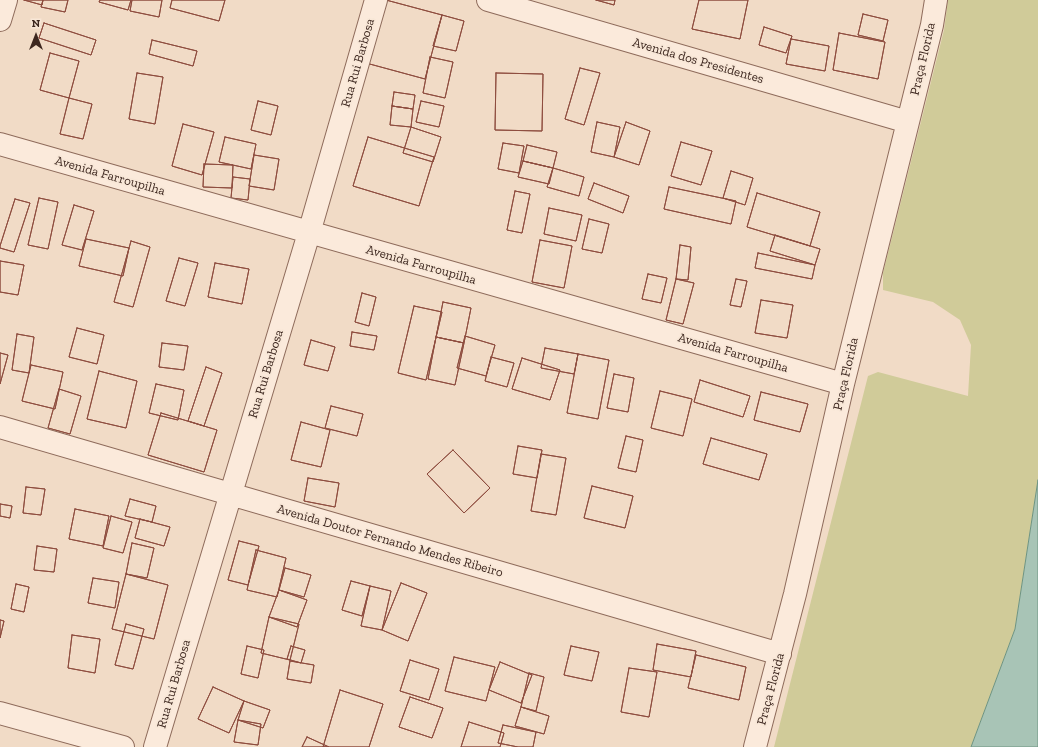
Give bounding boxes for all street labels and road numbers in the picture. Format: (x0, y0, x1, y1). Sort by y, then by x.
street label: Rua Rui Barbosa (338, 17, 378, 109)
street label: Praça Florida (907, 21, 939, 97)
street label: Avenida dos Presidentes (631, 35, 765, 87)
street label: Avenida Farroupilha (53, 153, 167, 199)
street label: Avenida Farroupilha (364, 242, 478, 288)
street label: Rua Rui Barbosa (245, 328, 287, 420)
street label: Avenida Farroupilha (676, 330, 790, 376)
street label: Praça Florida (830, 336, 862, 412)
street label: Avenida Doutor Fernando Mendes Ribeiro (275, 501, 505, 581)
street label: Rua Rui Barbosa (154, 638, 194, 730)
street label: Praça Florida (754, 651, 788, 727)

